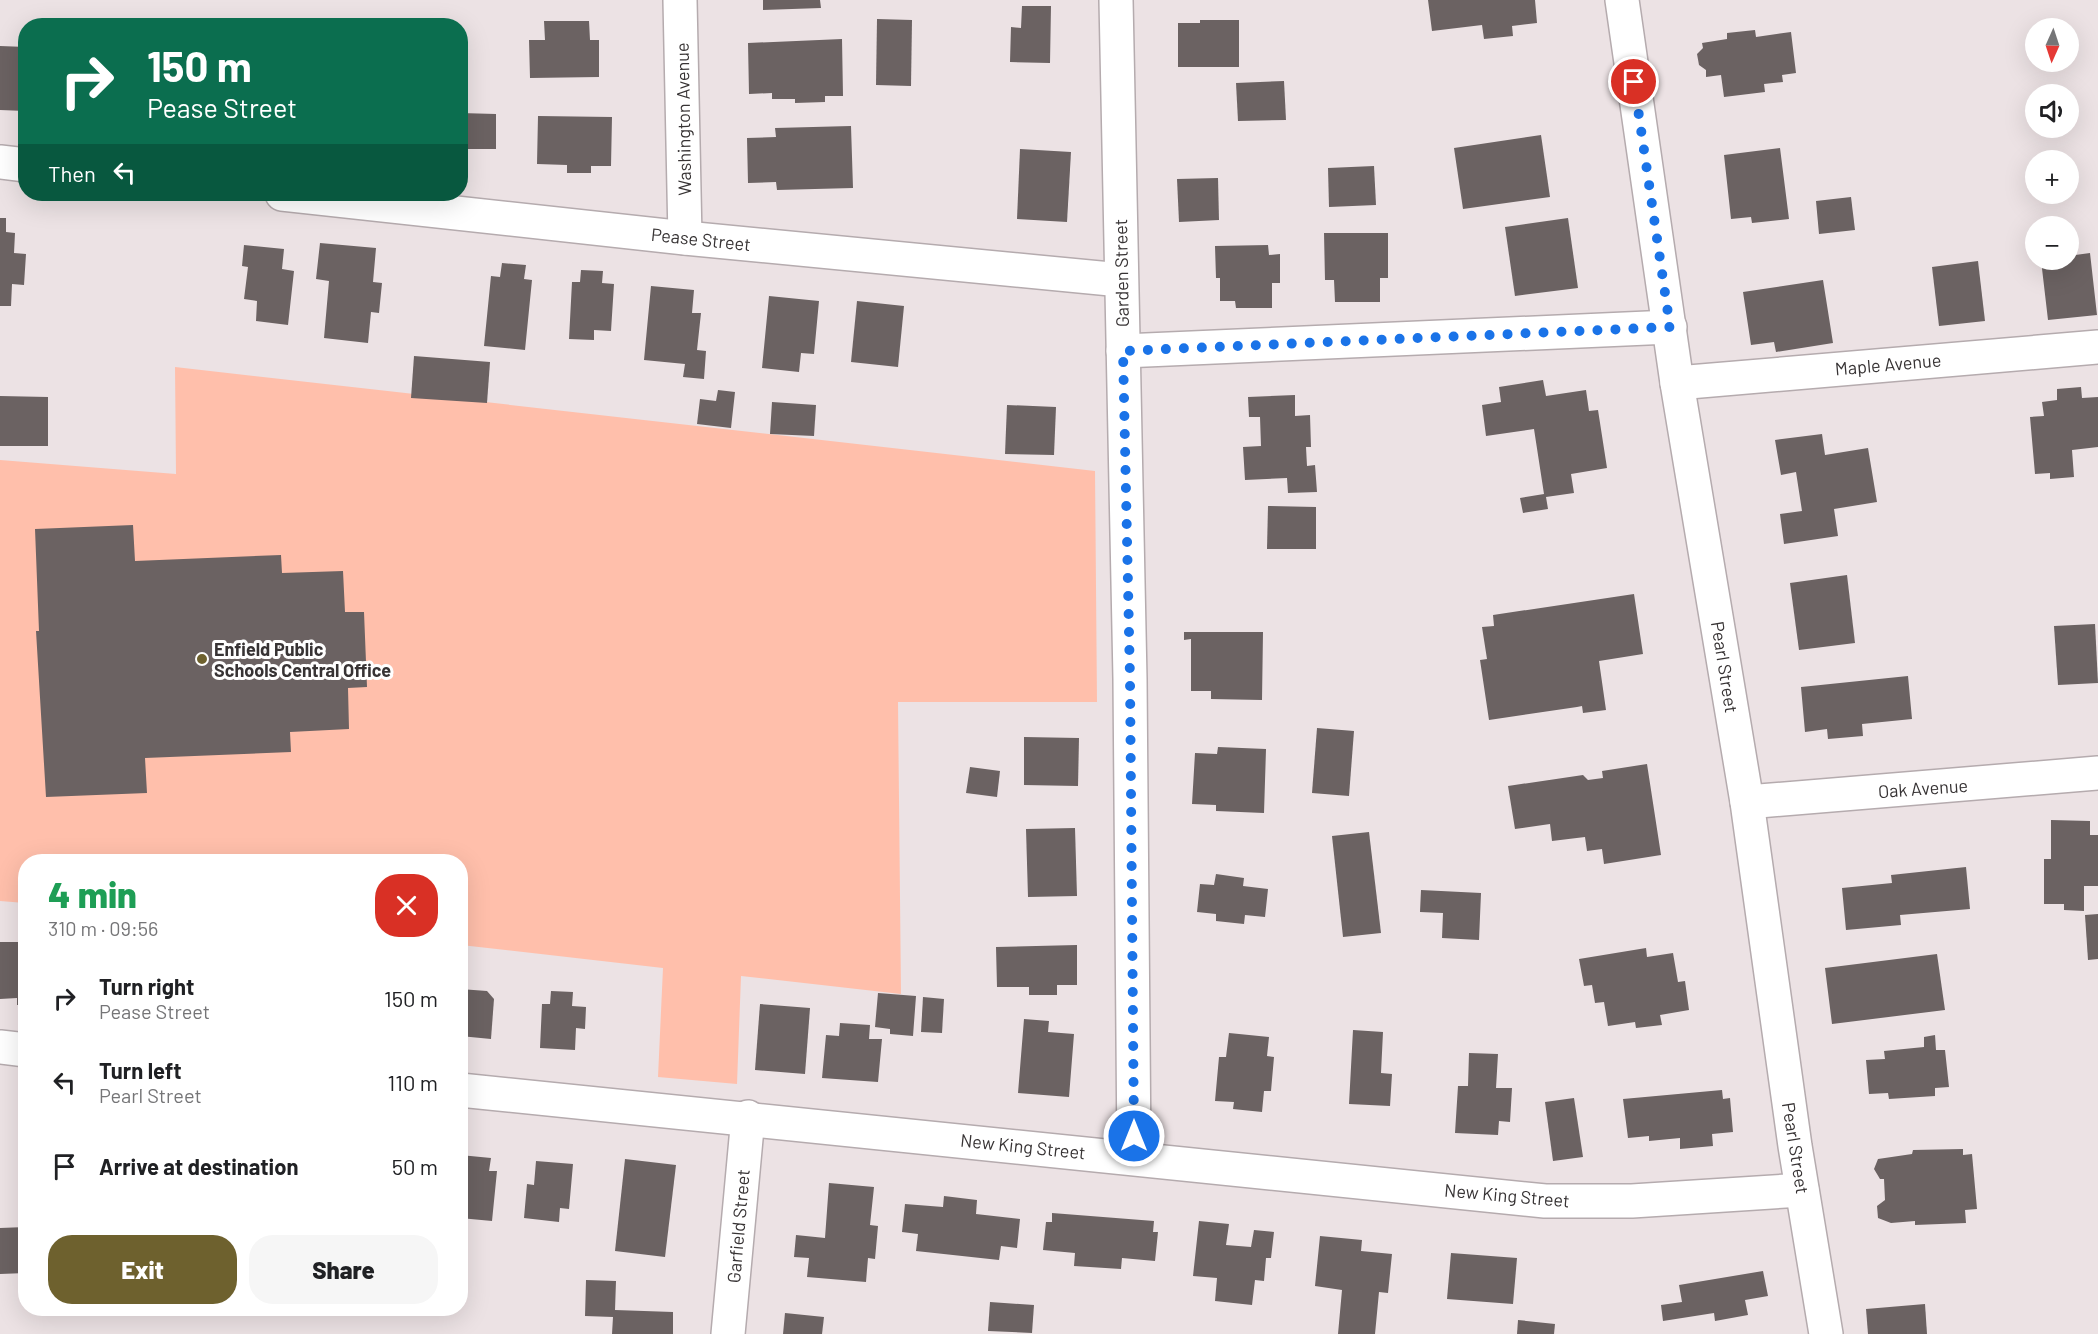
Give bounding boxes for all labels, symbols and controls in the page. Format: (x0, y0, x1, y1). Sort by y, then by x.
north arrow (2025, 18, 2079, 72)
map controls (2025, 18, 2079, 270)
text: 150 m (147, 40, 252, 90)
icon: right (48, 42, 126, 120)
street label: Washington Avenue (671, 42, 695, 196)
pin (1608, 56, 1659, 107)
icon: arrive (1617, 65, 1650, 98)
button: sound (2025, 84, 2079, 138)
text: Pease Street (147, 91, 297, 123)
button: + (2025, 150, 2079, 204)
icon: left (108, 156, 141, 189)
text: Then (48, 160, 96, 186)
button: − (2025, 216, 2079, 270)
street label: Garden Street (1109, 219, 1133, 327)
street label: Pease Street (650, 223, 752, 255)
street label: Maple Avenue (1834, 348, 1942, 380)
street label: Pearl Street (1707, 620, 1743, 714)
place label: Enfield Public Schools Central Office (214, 638, 391, 681)
marker: Enfield Public Schools Central Office (195, 652, 209, 666)
street label: Oak Avenue (1877, 774, 1969, 802)
text: 4 min (48, 872, 137, 915)
button: close (375, 874, 438, 937)
text: 310 m · 09:56 (48, 916, 158, 940)
text: Turn right (99, 973, 194, 999)
icon: right (48, 982, 81, 1015)
text: 150 m (384, 985, 438, 1011)
text: Pease Street (99, 999, 210, 1023)
text: Turn left (99, 1057, 182, 1083)
icon: left (48, 1066, 81, 1099)
text: 110 m (388, 1069, 438, 1095)
text: Pearl Street (99, 1083, 202, 1107)
street label: Pearl Street (1778, 1101, 1814, 1195)
position arrow (1102, 1104, 1166, 1168)
street label: New King Street (959, 1128, 1087, 1164)
icon: arrive (48, 1150, 81, 1183)
text: Arrive at destination (99, 1153, 298, 1179)
text: 50 m (392, 1153, 438, 1179)
street label: Garfield Street (722, 1168, 754, 1284)
street label: New King Street (1443, 1179, 1571, 1211)
button: Exit (48, 1235, 237, 1304)
button: Share (249, 1235, 438, 1304)

